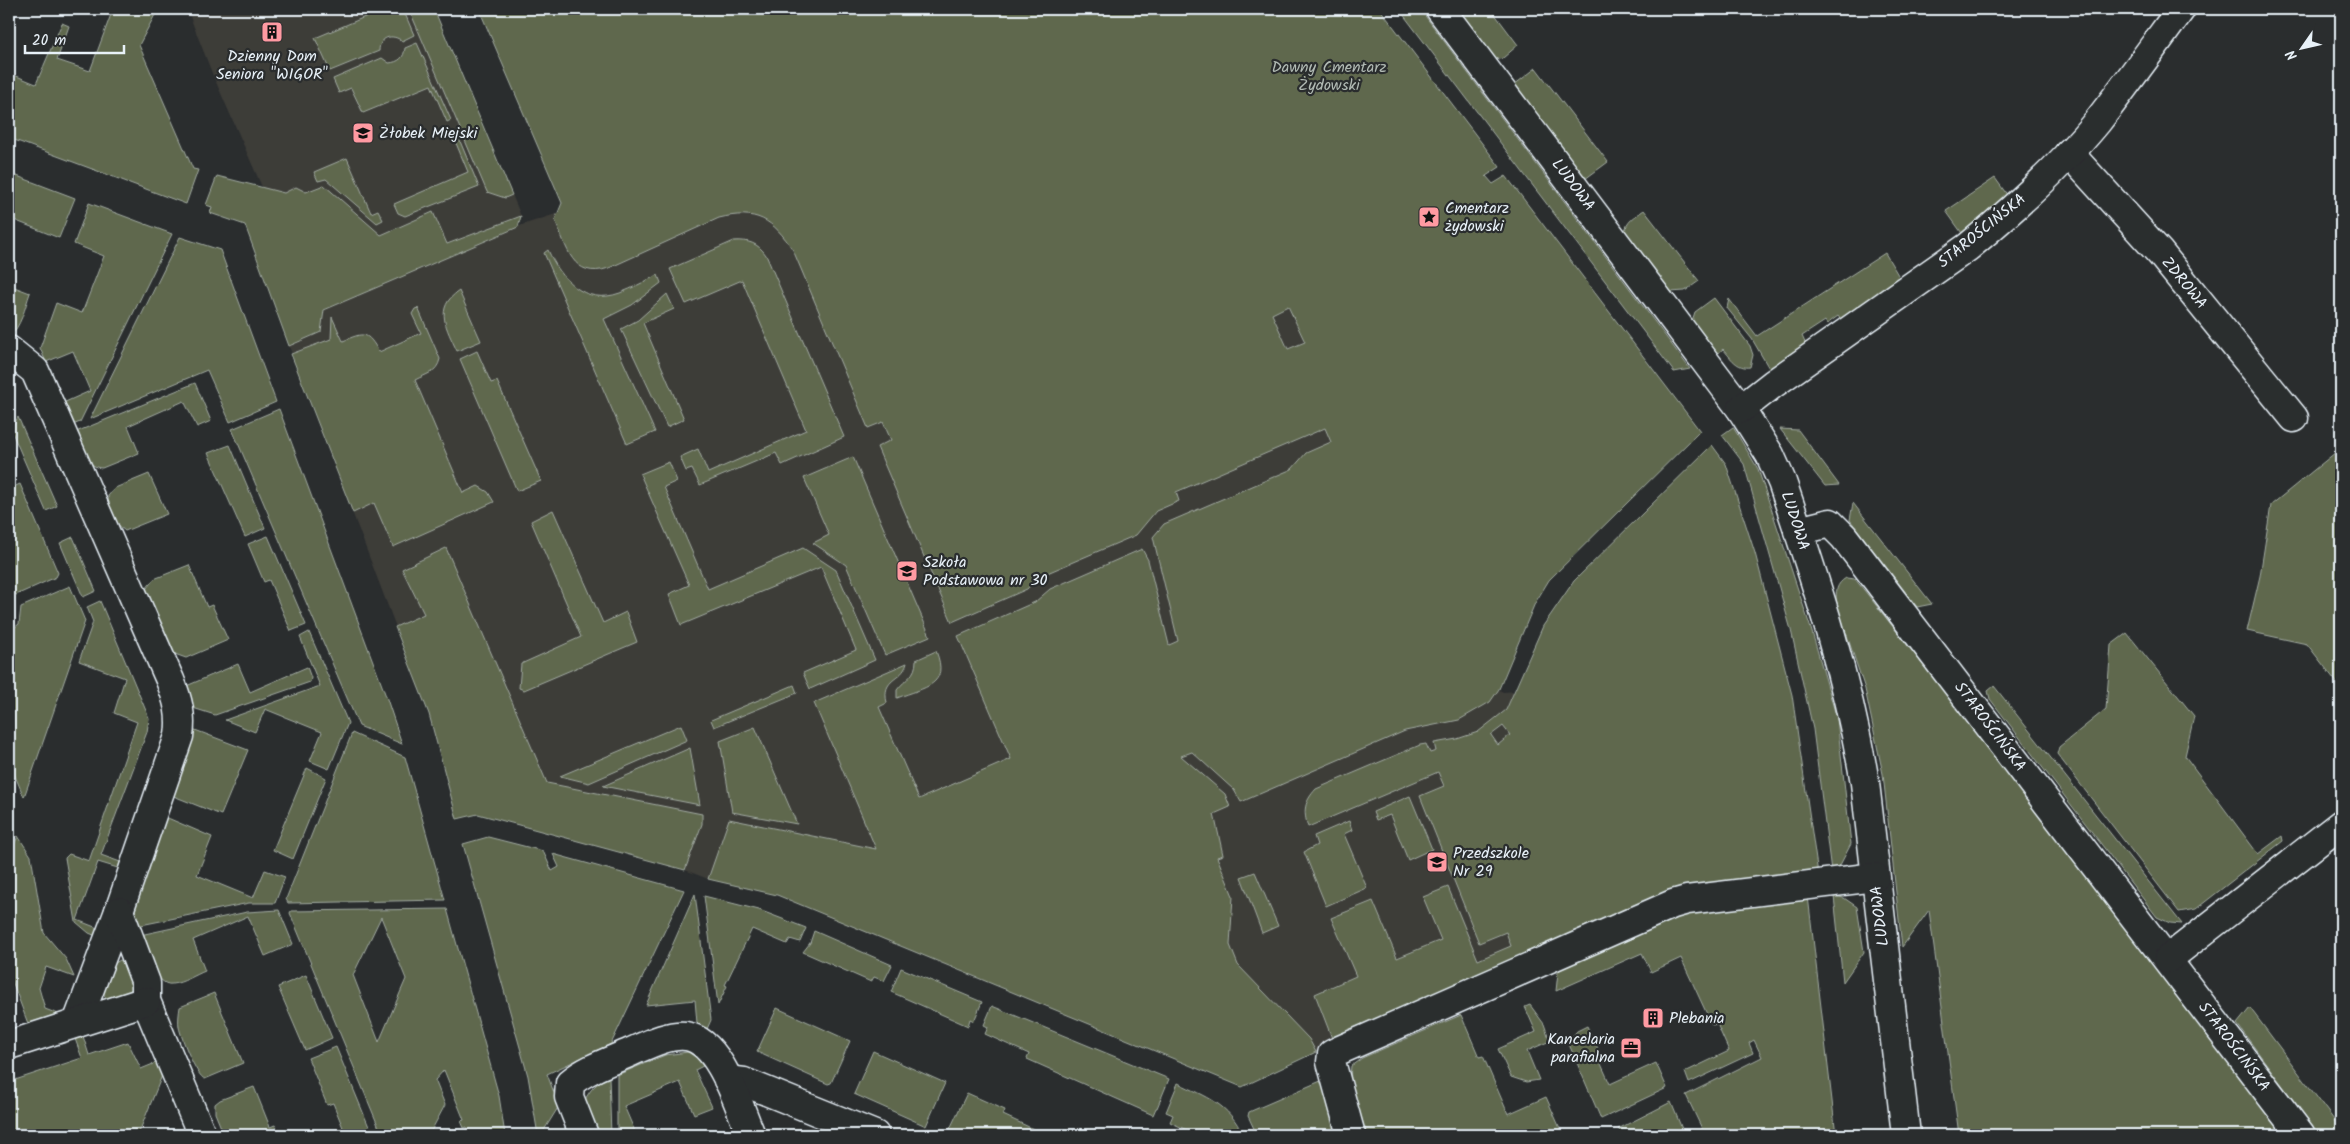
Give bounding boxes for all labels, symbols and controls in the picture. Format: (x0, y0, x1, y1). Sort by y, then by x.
building icon: Dzienny Dom Seniora "WIGOR" (260, 20, 284, 44)
scale bar (25, 22, 124, 54)
north arrow (2278, 22, 2328, 72)
text: 20 m (32, 29, 66, 53)
place label: Dzienny Dom Seniora "WIGOR" (216, 44, 328, 87)
text: N (2280, 45, 2304, 65)
park label: Dawny Cmentarz Żydowski (1271, 55, 1387, 98)
school or university icon: Żłobek Miejski (351, 121, 375, 145)
place label: Żłobek Miejski (379, 121, 478, 146)
street label: LUDOWA (1545, 153, 1601, 217)
street label: STAROŚCIŃSKA (1932, 187, 2032, 275)
place label: Cmentarz żydowski (1445, 196, 1509, 239)
place icon: Cmentarz żydowski (1417, 205, 1441, 229)
street label: ZDROWA (2155, 251, 2213, 315)
street label: LUDOWA (1774, 488, 1816, 554)
place label: Szkoła Podstawowa nr 30 (923, 550, 1048, 593)
school or university icon: Szkoła Podstawowa nr 30 (895, 559, 919, 583)
street label: STAROŚCIŃSKA (1948, 677, 2032, 778)
place label: Przedszkole Nr 29 (1453, 841, 1529, 884)
school or university icon: Przedszkole Nr 29 (1425, 850, 1449, 874)
street label: LUDOWA (1864, 884, 1896, 948)
street label: STAROŚCIŃSKA (2192, 997, 2276, 1098)
building icon: Plebania (1641, 1006, 1665, 1030)
place label: Plebania (1669, 1006, 1725, 1031)
place label: Kancelaria parafialna (1547, 1027, 1615, 1070)
office icon: Kancelaria parafialna (1619, 1036, 1643, 1060)

